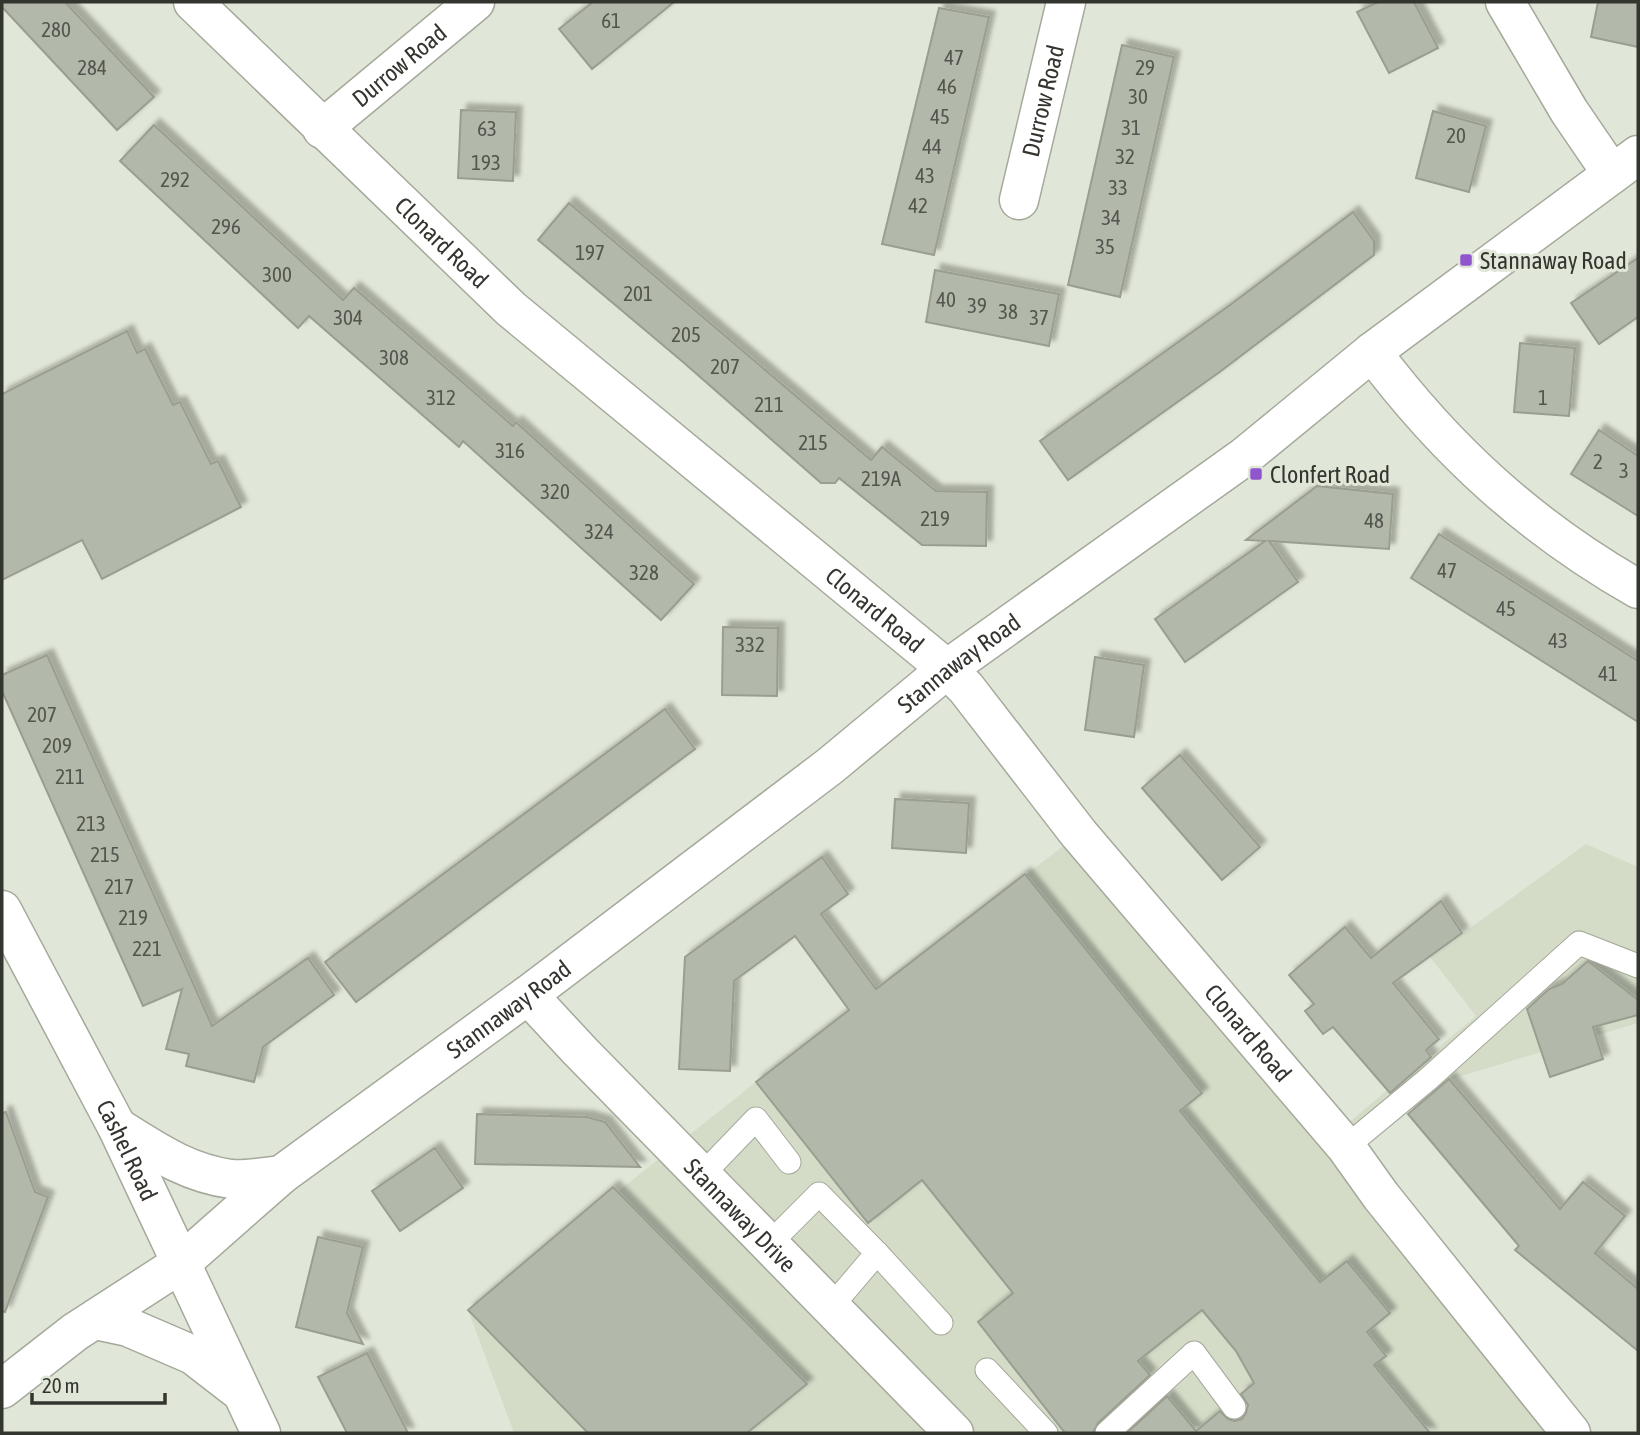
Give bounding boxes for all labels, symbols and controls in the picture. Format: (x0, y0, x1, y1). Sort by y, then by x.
house number: 61 (601, 8, 621, 32)
house number: 280 (41, 17, 71, 41)
street label: Durrow Road (347, 18, 451, 112)
street label: Durrow Road (1016, 42, 1069, 159)
house number: 47 (944, 45, 964, 69)
house number: 284 (77, 55, 107, 79)
house number: 29 (1135, 55, 1155, 79)
house number: 46 (937, 74, 957, 98)
house number: 30 (1128, 84, 1148, 108)
house number: 45 (930, 104, 950, 128)
house number: 31 (1121, 115, 1141, 139)
house number: 63 (477, 116, 497, 140)
house number: 20 (1446, 123, 1466, 147)
house number: 44 (922, 134, 942, 158)
house number: 32 (1115, 144, 1135, 168)
house number: 193 (471, 150, 501, 174)
house number: 43 (915, 163, 935, 187)
house number: 292 (160, 167, 190, 191)
house number: 33 (1108, 175, 1128, 199)
street label: Clonard Road (390, 191, 494, 293)
house number: 42 (908, 193, 928, 217)
house number: 34 (1101, 205, 1121, 229)
house number: 296 (211, 214, 241, 238)
house number: 35 (1095, 234, 1115, 258)
house number: 197 (575, 240, 605, 264)
place label: Stannaway Road (1480, 247, 1627, 274)
marker: Stannaway Road (1458, 252, 1474, 268)
house number: 300 (262, 262, 292, 286)
house number: 201 (623, 281, 653, 305)
house number: 40 (936, 287, 956, 311)
house number: 39 (967, 293, 987, 317)
house number: 38 (998, 299, 1018, 323)
house number: 304 (333, 305, 363, 329)
house number: 37 (1029, 305, 1049, 329)
house number: 205 (671, 322, 701, 346)
house number: 308 (379, 345, 409, 369)
house number: 207 (710, 354, 740, 378)
house number: 312 (426, 385, 456, 409)
house number: 1 (1538, 385, 1548, 409)
house number: 211 (754, 392, 784, 416)
house number: 215 (798, 430, 828, 454)
house number: 316 (495, 438, 525, 462)
house number: 2 (1593, 449, 1603, 473)
house number: 3 (1619, 458, 1629, 482)
place label: Clonfert Road (1270, 461, 1390, 488)
house number: 219A (861, 466, 902, 490)
marker: Clonfert Road (1248, 466, 1264, 482)
house number: 320 (540, 479, 570, 503)
house number: 219 (920, 506, 950, 530)
house number: 48 (1364, 508, 1384, 532)
house number: 324 (584, 519, 614, 543)
house number: 47 (1437, 558, 1457, 582)
house number: 328 (629, 560, 659, 584)
street label: Clonard Road (821, 561, 929, 658)
house number: 45 (1496, 596, 1516, 620)
street label: Stannaway Road (892, 608, 1025, 718)
house number: 43 (1548, 628, 1568, 652)
house number: 332 (735, 632, 765, 656)
house number: 41 (1598, 661, 1618, 685)
house number: 207 (27, 702, 57, 726)
house number: 209 (42, 733, 72, 757)
house number: 211 (55, 764, 85, 788)
house number: 213 (76, 811, 106, 835)
house number: 215 (90, 842, 120, 866)
house number: 217 (104, 874, 134, 898)
house number: 219 (118, 905, 148, 929)
house number: 221 (132, 936, 162, 960)
street label: Stannaway Road (441, 954, 576, 1063)
street label: Clonard Road (1200, 979, 1297, 1087)
street label: Cashel Road (92, 1095, 163, 1205)
street label: Stannaway Drive (679, 1153, 802, 1277)
scale bar (32, 1362, 164, 1406)
text: 20 m (42, 1373, 80, 1397)

